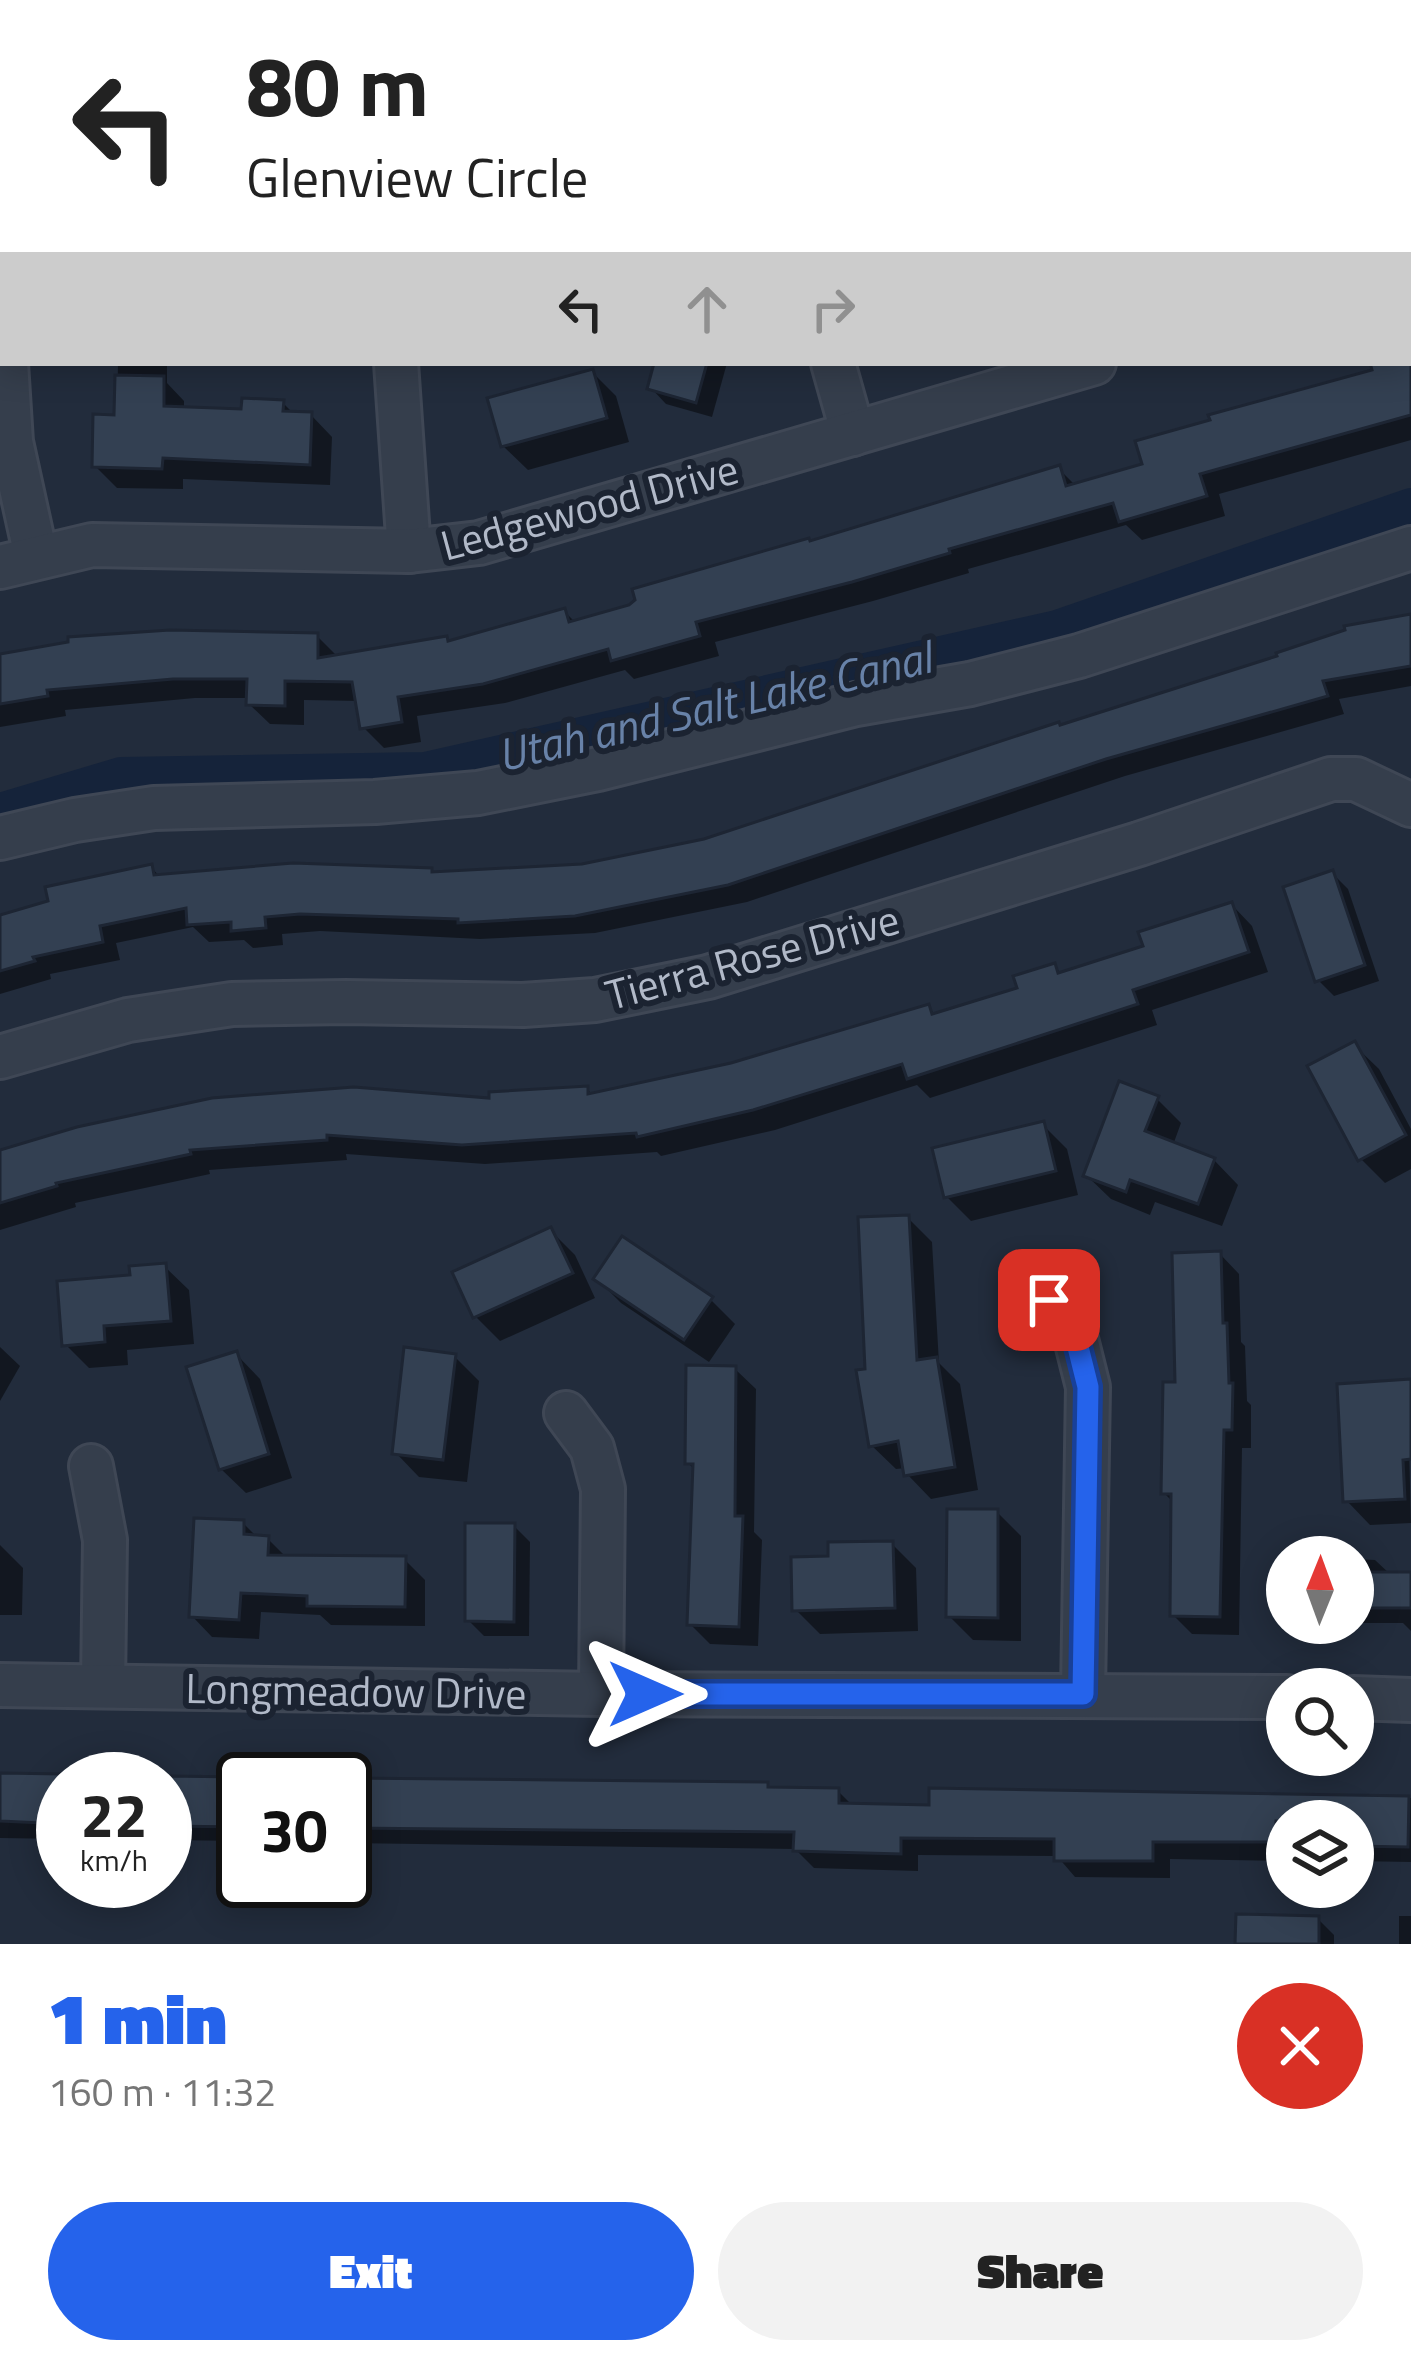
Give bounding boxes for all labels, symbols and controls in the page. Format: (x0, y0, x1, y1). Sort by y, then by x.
text: 80 m (246, 21, 429, 149)
icon: left (48, 48, 204, 204)
text: Glenview Circle (246, 136, 588, 218)
icon: left (548, 276, 614, 342)
icon: ahead (674, 276, 740, 342)
icon: right (800, 276, 866, 342)
street label: Ledgewood Drive (433, 436, 745, 576)
water label: Utah and Salt Lake Canal (491, 621, 942, 788)
street label: Tierra Rose Drive (598, 886, 906, 1026)
pin (998, 1249, 1100, 1351)
icon: arrive (1016, 1267, 1082, 1333)
north arrow (1266, 1536, 1374, 1644)
map controls (1266, 1536, 1374, 1908)
position arrow (582, 1631, 708, 1757)
street label: Longmeadow Drive (185, 1655, 527, 1725)
button: search (1266, 1668, 1374, 1776)
speed limit sign: 30 (216, 1752, 372, 1908)
text: 22 (80, 1769, 148, 1860)
button: layers (1266, 1800, 1374, 1908)
text: km/h (80, 1837, 148, 1883)
text: 1 min (48, 1962, 227, 2072)
button: close (1237, 1983, 1363, 2109)
text: 160 m · 11:32 (48, 2062, 276, 2121)
button: Exit (48, 2202, 694, 2340)
button: Share (718, 2202, 1363, 2340)

